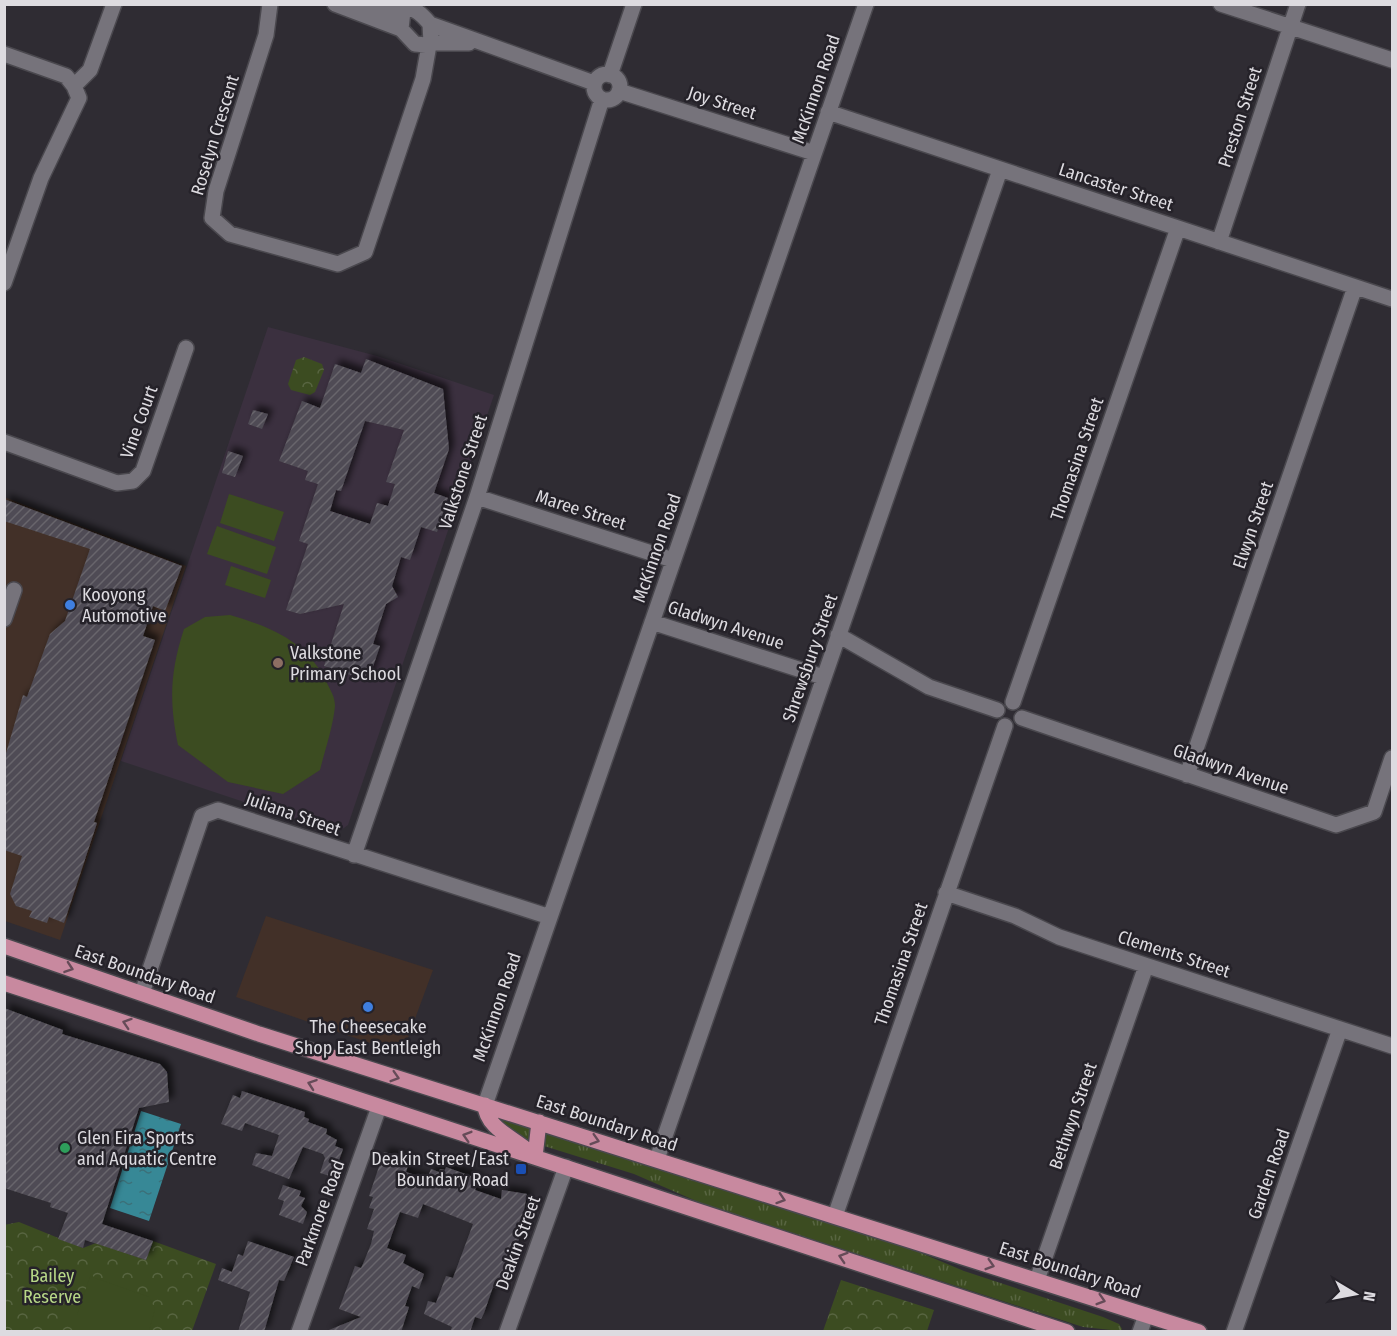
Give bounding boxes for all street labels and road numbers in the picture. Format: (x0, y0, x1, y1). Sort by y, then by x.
street label: McKinnon Road (787, 32, 845, 146)
street label: Preston Street (1213, 64, 1267, 170)
street label: Roselyn Crescent (186, 72, 244, 198)
street label: Joy Street (685, 82, 759, 124)
street label: Lancaster Street (1056, 158, 1176, 216)
street label: Vine Court (116, 382, 162, 462)
street label: Thomasina Street (1046, 394, 1108, 523)
street label: Valkstone Street (434, 412, 492, 532)
street label: Elwyn Street (1228, 478, 1278, 572)
street label: Maree Street (533, 485, 629, 535)
street label: McKinnon Road (628, 491, 686, 605)
street label: Shrewsbury Street (778, 591, 842, 725)
street label: Gladwyn Avenue (665, 596, 787, 654)
street label: Gladwyn Avenue (1170, 739, 1292, 799)
street label: Juliana Street (243, 787, 344, 841)
street label: Thomasina Street (870, 899, 932, 1028)
street label: Clements Street (1115, 925, 1233, 983)
street label: East Boundary Road (72, 940, 218, 1008)
street label: McKinnon Road (468, 950, 526, 1064)
street label: Bethwyn Street (1044, 1059, 1102, 1172)
street label: East Boundary Road (534, 1090, 680, 1156)
street label: Garden Road (1243, 1126, 1295, 1222)
street label: Parkmore Road (291, 1157, 349, 1269)
street label: Deakin Street (491, 1193, 545, 1293)
street label: East Boundary Road (997, 1237, 1143, 1303)

